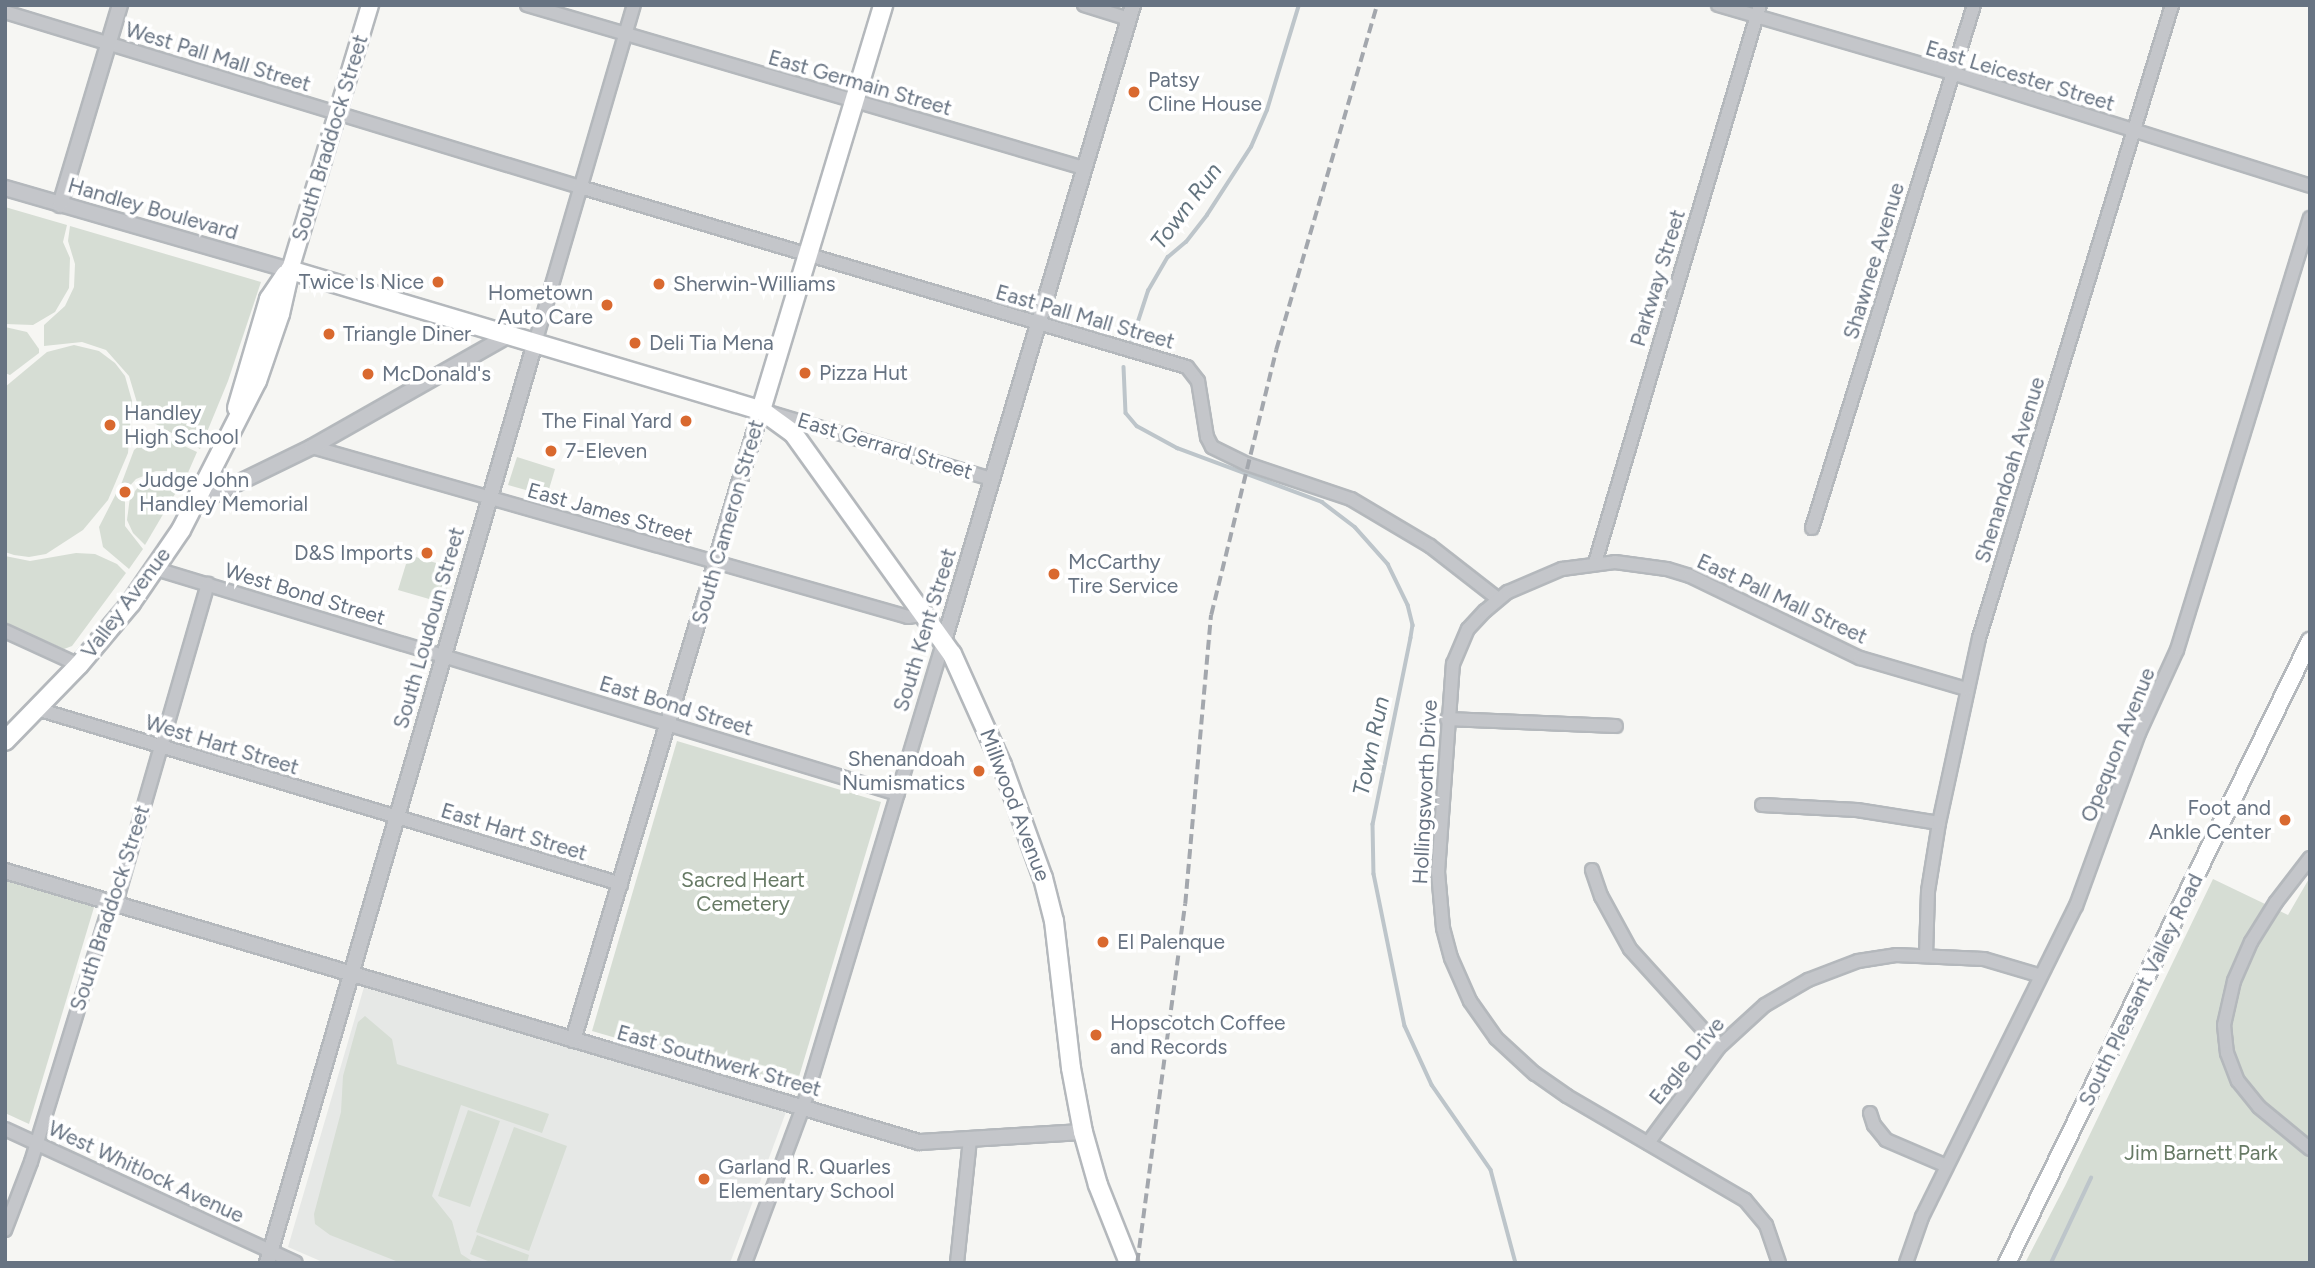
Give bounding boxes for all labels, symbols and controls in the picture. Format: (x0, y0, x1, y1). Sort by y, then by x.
street label: West Pall Mall Street (122, 17, 314, 97)
street label: South Braddock Street (287, 32, 373, 244)
street label: East Leicester Street (1922, 35, 2118, 117)
street label: East Germain Street (765, 45, 955, 121)
place label: Patsy Cline House (1148, 67, 1262, 117)
marker: Patsy Cline House (1126, 84, 1142, 100)
water label: Town Run (1145, 157, 1227, 255)
street label: Handley Boulevard (65, 173, 241, 245)
street label: Shawnee Avenue (1838, 180, 1910, 342)
street label: Parkway Street (1625, 207, 1691, 349)
place label: Twice Is Nice (299, 269, 424, 295)
place label: Sherwin-Williams (673, 271, 835, 297)
marker: Twice Is Nice (430, 274, 446, 290)
marker: Sherwin-Williams (651, 276, 667, 292)
street label: East Pall Mall Street (993, 279, 1177, 355)
place label: Hometown Auto Care (488, 280, 593, 330)
marker: Hometown Auto Care (599, 297, 615, 313)
place label: Triangle Diner (343, 321, 471, 347)
marker: Triangle Diner (321, 326, 337, 342)
place label: Deli Tia Mena (649, 330, 774, 356)
marker: Deli Tia Mena (627, 335, 643, 351)
place label: Pizza Hut (819, 360, 908, 386)
place label: McDonald's (382, 361, 491, 387)
marker: Pizza Hut (797, 365, 813, 381)
marker: McDonald's (360, 366, 376, 382)
street label: Shenandoah Avenue (1970, 374, 2050, 566)
place label: Handley High School (124, 400, 239, 450)
street label: East Gerrard Street (794, 407, 976, 485)
place label: The Final Yard (542, 408, 672, 434)
marker: The Final Yard (678, 413, 694, 429)
marker: Handley High School (102, 417, 118, 433)
street label: South Cameron Street (687, 417, 769, 627)
place label: 7-Eleven (565, 438, 647, 464)
marker: 7-Eleven (543, 443, 559, 459)
place label: Judge John Handley Memorial (139, 467, 308, 517)
street label: East James Street (524, 477, 696, 549)
marker: Judge John Handley Memorial (117, 484, 133, 500)
street label: South Loudoun Street (388, 524, 470, 732)
place label: D&S Imports (294, 540, 413, 566)
street label: Valley Avenue (76, 543, 176, 663)
marker: D&S Imports (419, 545, 435, 561)
street label: South Kent Street (888, 545, 962, 715)
place label: McCarthy Tire Service (1068, 549, 1178, 599)
street label: East Pall Mall Street (1693, 549, 1871, 649)
street label: West Bond Street (222, 558, 388, 630)
marker: McCarthy Tire Service (1046, 566, 1062, 582)
street label: Opequon Avenue (2076, 664, 2160, 826)
street label: East Bond Street (596, 671, 756, 741)
water label: Town Run (1347, 694, 1395, 798)
street label: Hollingsworth Drive (1408, 699, 1442, 885)
street label: West Hart Street (142, 710, 302, 780)
street label: Millwood Avenue (974, 725, 1056, 885)
place label: Shenandoah Numismatics (842, 746, 965, 796)
marker: Shenandoah Numismatics (971, 763, 987, 779)
place label: Foot and Ankle Center (2149, 795, 2271, 845)
street label: East Hart Street (438, 798, 590, 866)
street label: South Braddock Street (65, 802, 155, 1014)
marker: Foot and Ankle Center (2277, 812, 2293, 828)
park label: Sacred Heart Cemetery (681, 867, 805, 917)
street label: South Pleasant Valley Road (2074, 870, 2208, 1110)
place label: El Palenque (1117, 929, 1225, 955)
marker: El Palenque (1095, 934, 1111, 950)
place label: Hopscotch Coffee and Records (1110, 1010, 1286, 1060)
street label: Eagle Drive (1644, 1012, 1730, 1110)
street label: East Southwerk Street (614, 1020, 824, 1102)
marker: Hopscotch Coffee and Records (1088, 1027, 1104, 1043)
street label: West Whitlock Avenue (44, 1116, 248, 1228)
park label: Jim Barnett Park (2124, 1140, 2278, 1166)
place label: Garland R. Quarles Elementary School (718, 1154, 894, 1204)
marker: Garland R. Quarles Elementary School (696, 1171, 712, 1187)

